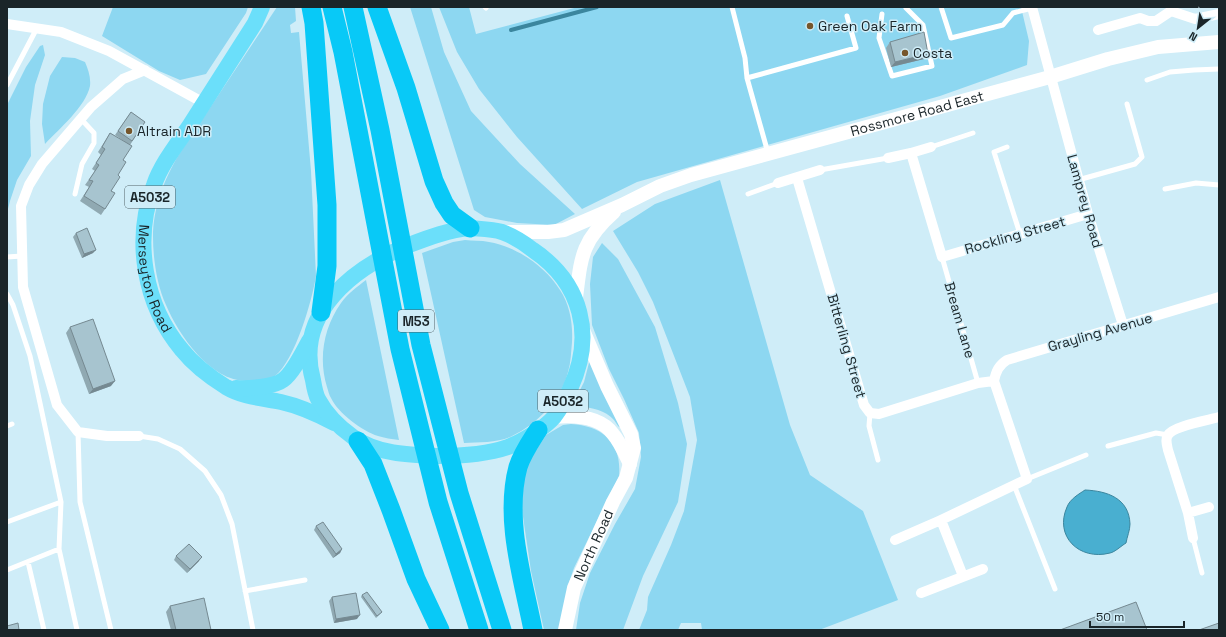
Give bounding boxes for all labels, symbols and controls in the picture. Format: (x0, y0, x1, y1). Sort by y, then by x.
north arrow (1178, 8, 1218, 48)
place label: Green Oak Farm (818, 17, 922, 35)
marker: Green Oak Farm (805, 21, 815, 31)
text: N (1186, 29, 1200, 45)
place label: Costa (913, 44, 952, 62)
marker: Costa (900, 48, 910, 58)
street label: Rossmore Road East (848, 86, 986, 140)
place label: Altrain ADR (137, 122, 211, 140)
marker: Altrain ADR (124, 126, 134, 136)
street label: Lamprey Road (1063, 152, 1107, 250)
road number: A5032 (125, 186, 175, 208)
street label: Rockling Street (962, 212, 1068, 258)
street label: Merseyton Road (134, 224, 176, 336)
street label: Bream Lane (940, 280, 980, 360)
street label: Bitterling Street (823, 292, 871, 400)
street label: Grayling Avenue (1046, 308, 1154, 356)
road number: M53 (398, 310, 434, 332)
road number: A5032 (538, 390, 588, 412)
street label: North Road (569, 507, 617, 584)
scale bar (1090, 603, 1184, 629)
text: 50 m (1096, 609, 1124, 625)

